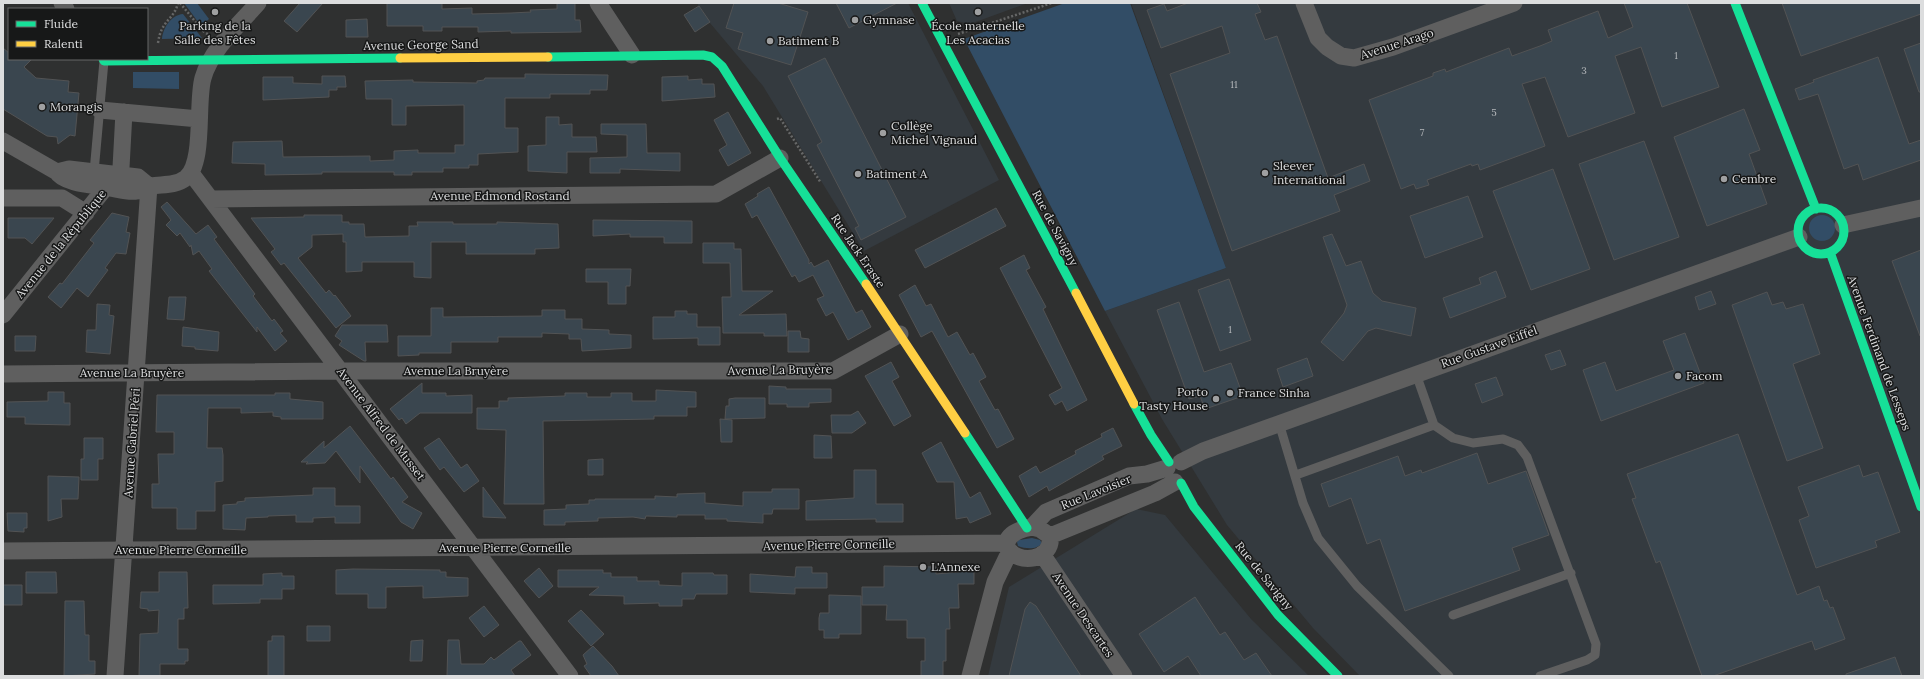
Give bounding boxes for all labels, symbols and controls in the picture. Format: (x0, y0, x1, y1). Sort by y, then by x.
marker: Parking de la Salle des Fêtes (210, 7, 220, 17)
marker: École maternelle Les Acacias (973, 7, 983, 17)
legend (8, 8, 148, 60)
place label: Gymnase (863, 12, 915, 27)
marker: Gymnase (850, 15, 860, 25)
text: Fluide (44, 16, 79, 31)
place label: Parking de la Salle des Fêtes (174, 18, 256, 47)
place label: École maternelle Les Acacias (931, 18, 1025, 47)
street label: Avenue Arago (1357, 25, 1435, 63)
place label: Batiment B (778, 33, 839, 48)
text: Ralenti (44, 36, 83, 51)
street label: Avenue George Sand (362, 36, 479, 53)
marker: Batiment B (765, 36, 775, 46)
house number: 1 (1674, 49, 1678, 62)
house number: 3 (1581, 64, 1587, 77)
house number: 11 (1230, 78, 1238, 91)
place label: Morangis (50, 99, 103, 114)
marker: Morangis (37, 102, 47, 112)
house number: 5 (1491, 106, 1497, 119)
place label: Collège Michel Vignaud (891, 118, 977, 147)
house number: 7 (1420, 126, 1425, 139)
marker: Collège Michel Vignaud (878, 128, 888, 138)
place label: Sleever International (1273, 158, 1346, 187)
place label: Batiment A (866, 166, 928, 181)
marker: Sleever International (1260, 168, 1270, 178)
marker: Batiment A (853, 169, 863, 179)
place label: Cembre (1732, 171, 1777, 186)
marker: Cembre (1719, 174, 1729, 184)
street label: Avenue de la République (11, 186, 109, 302)
street label: Rue de Savigny (1029, 187, 1082, 269)
street label: Avenue Edmond Rostand (429, 188, 570, 203)
street label: Rue Jack Eraste (828, 211, 889, 291)
street label: Avenue Ferdinand de Lesseps (1844, 272, 1915, 433)
street label: Rue Gustave Eiffel (1439, 322, 1539, 371)
house number: 1 (1228, 323, 1232, 336)
street label: Avenue La Bruyère (727, 361, 833, 378)
street label: Avenue Alfred de Musset (333, 363, 429, 484)
street label: Avenue La Bruyère (403, 363, 509, 378)
street label: Avenue La Bruyère (79, 365, 185, 380)
place label: Facom (1686, 368, 1723, 383)
marker: Facom (1673, 371, 1683, 381)
place label: Porto Tasty House (1139, 384, 1208, 413)
place label: France Sinha (1238, 385, 1310, 400)
street label: Avenue Gabriel Péri (120, 388, 143, 499)
marker: France Sinha (1225, 388, 1235, 398)
marker: Porto Tasty House (1211, 394, 1221, 404)
street label: Rue Lavoisier (1058, 470, 1134, 512)
street label: Avenue Pierre Corneille (762, 536, 895, 553)
street label: Rue de Savigny (1232, 538, 1297, 613)
street label: Avenue Pierre Corneille (438, 540, 571, 555)
street label: Avenue Pierre Corneille (114, 542, 247, 557)
place label: L'Annexe (931, 559, 981, 574)
marker: L'Annexe (918, 562, 928, 572)
street label: Avenue Descartes (1049, 568, 1118, 660)

